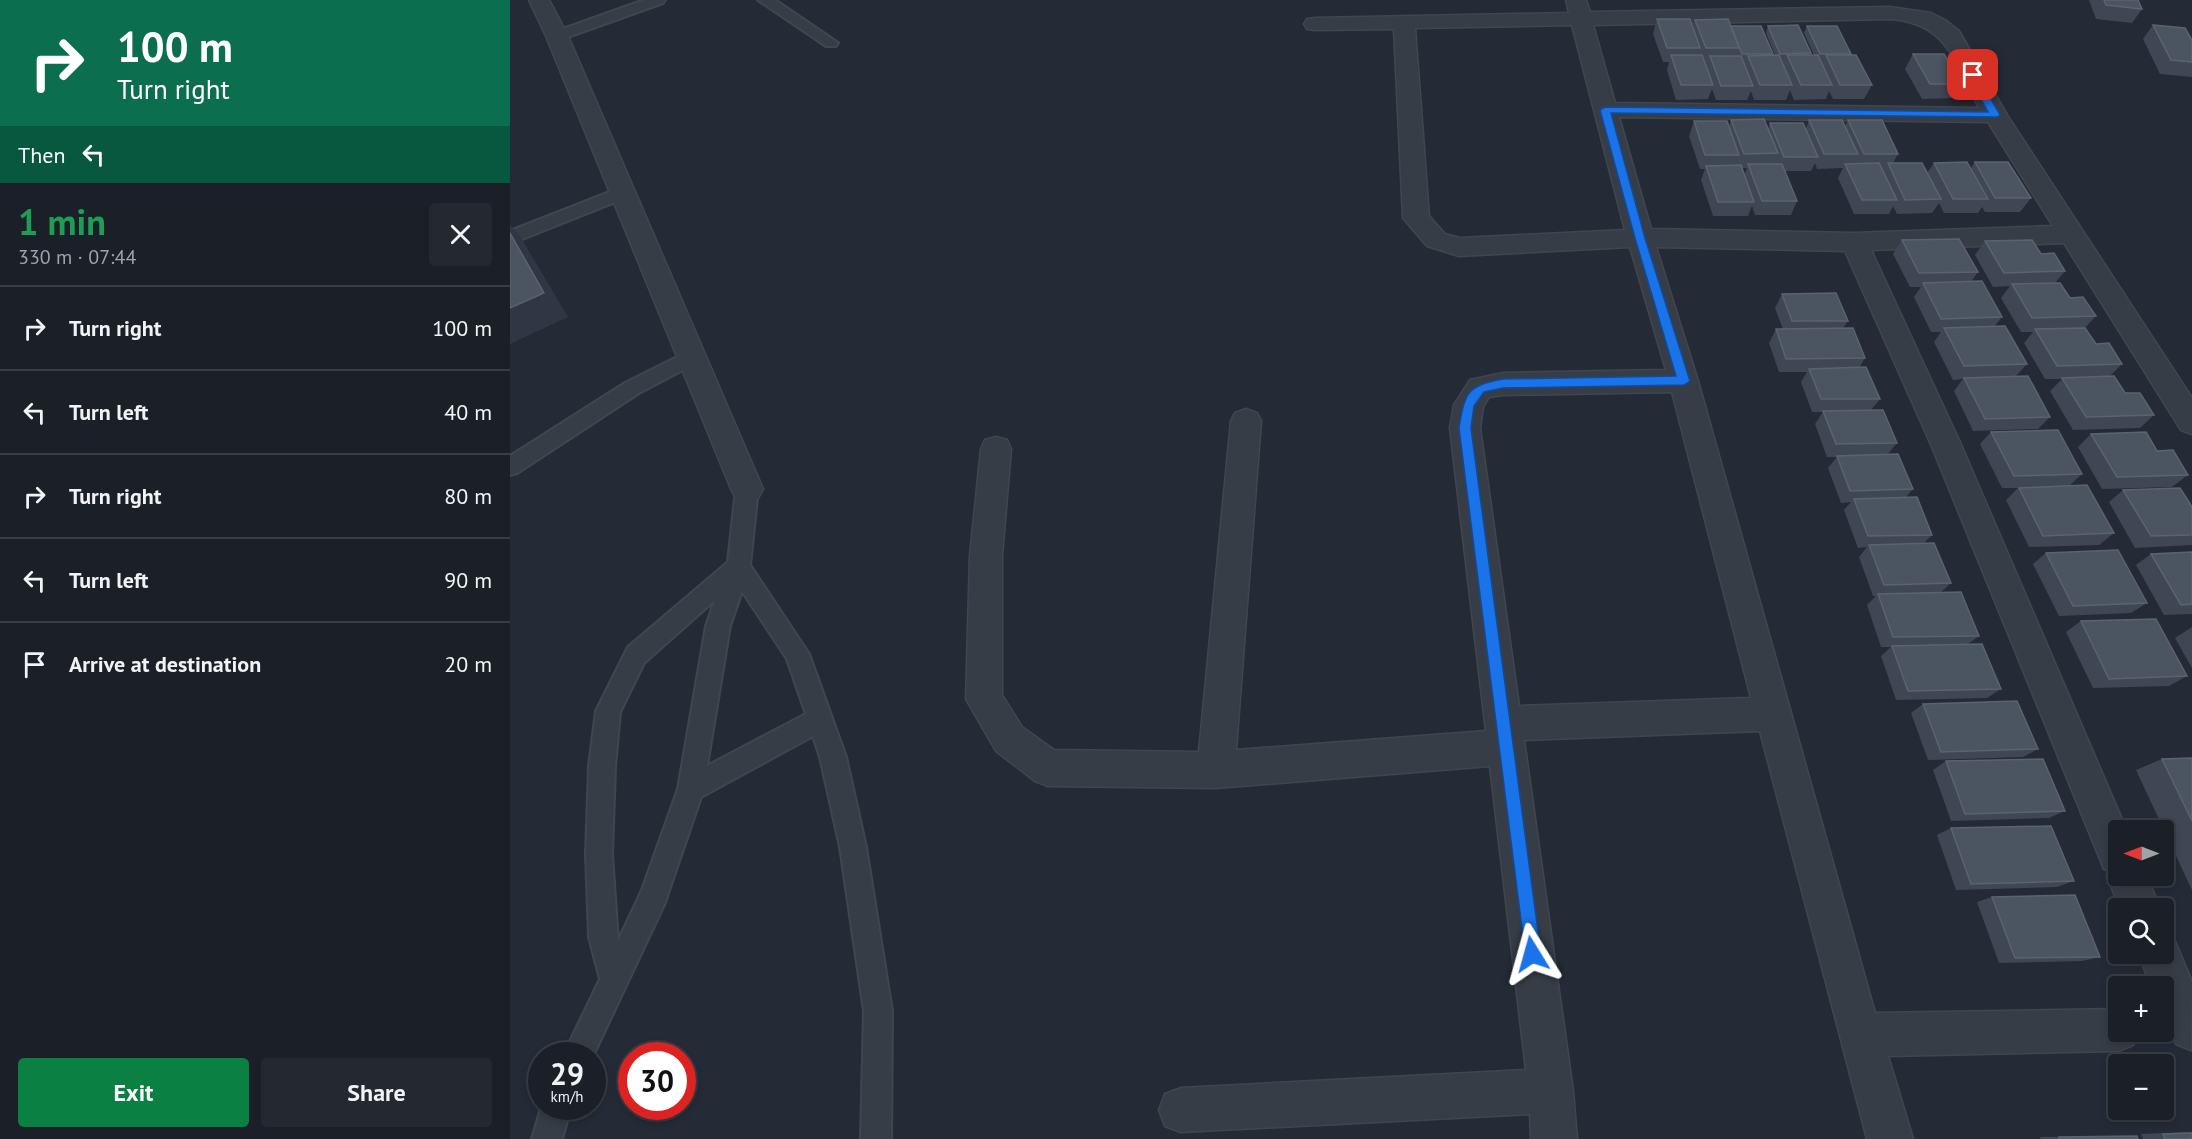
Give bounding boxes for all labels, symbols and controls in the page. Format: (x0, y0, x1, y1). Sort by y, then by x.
text: 100 m (117, 19, 233, 74)
icon: right (18, 24, 96, 102)
pin (1947, 49, 1998, 100)
icon: arrive (1956, 58, 1989, 91)
text: Turn right (117, 72, 230, 106)
icon: left (77, 138, 110, 171)
text: Then (18, 141, 65, 169)
text: 1 min (18, 198, 106, 245)
button: close (429, 203, 492, 266)
text: 330 m · 07:44 (18, 244, 136, 270)
icon: right (18, 312, 51, 345)
text: Turn right (69, 314, 161, 342)
text: 100 m (432, 314, 492, 342)
icon: left (18, 396, 51, 429)
text: Turn left (69, 398, 149, 426)
text: 40 m (444, 398, 492, 426)
icon: right (18, 480, 51, 513)
text: Turn right (69, 482, 161, 510)
text: 80 m (444, 482, 492, 510)
icon: left (18, 564, 51, 597)
text: Turn left (69, 566, 149, 594)
text: 90 m (444, 566, 492, 594)
icon: arrive (18, 648, 51, 681)
text: Arrive at destination (69, 650, 261, 678)
text: 20 m (444, 650, 492, 678)
north arrow (2108, 820, 2174, 886)
map controls (2108, 820, 2174, 1120)
button: search (2108, 898, 2174, 964)
position arrow (1500, 922, 1564, 986)
button: + (2108, 976, 2174, 1042)
speed limit sign: 30 (618, 1042, 696, 1120)
text: 29 (550, 1054, 584, 1093)
button: − (2108, 1054, 2174, 1120)
button: Exit (18, 1058, 249, 1127)
button: Share (261, 1058, 492, 1127)
text: km/h (551, 1087, 583, 1106)

